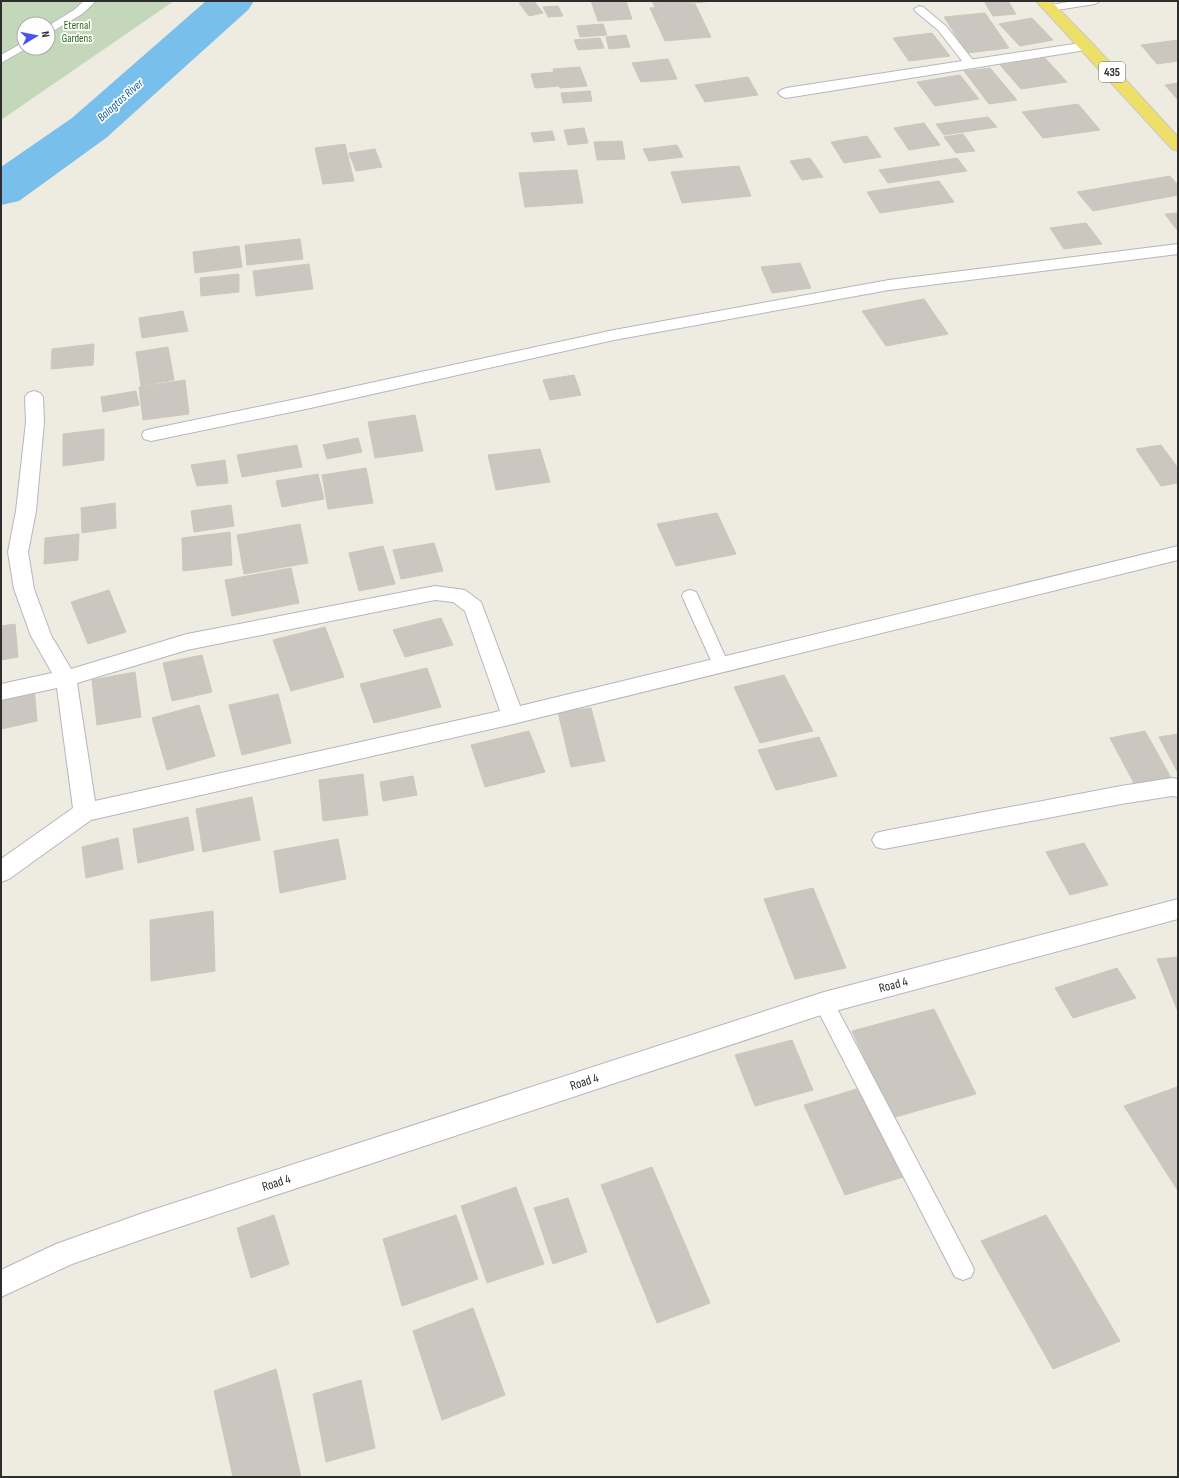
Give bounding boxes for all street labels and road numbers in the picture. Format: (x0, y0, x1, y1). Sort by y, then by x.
road number: 435 (1099, 62, 1125, 82)
street label: Road 4 (877, 973, 910, 996)
street label: Road 4 (568, 1070, 601, 1094)
street label: Road 4 (260, 1171, 293, 1195)

